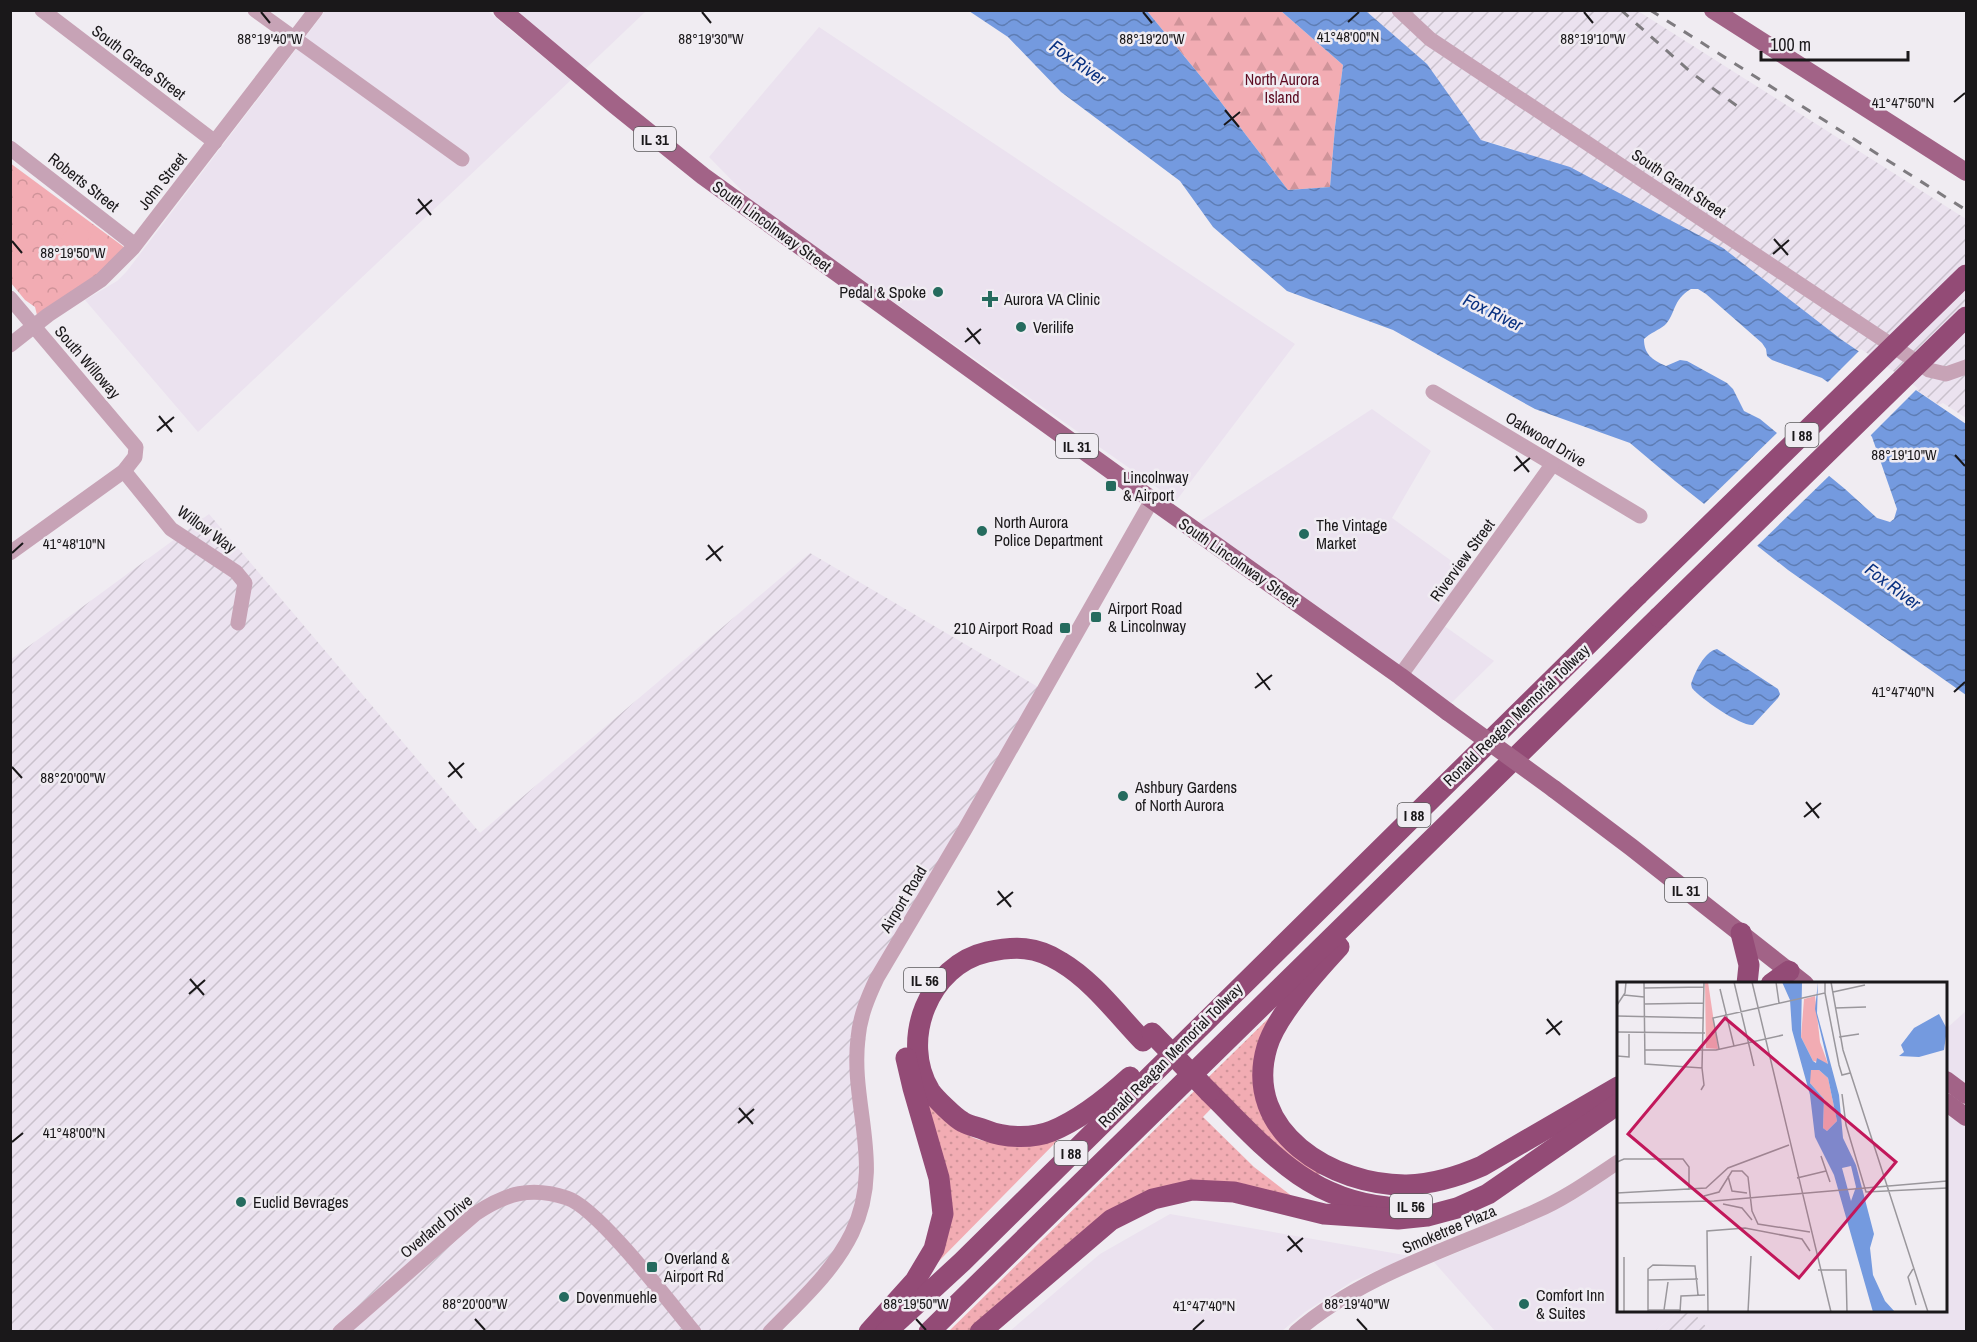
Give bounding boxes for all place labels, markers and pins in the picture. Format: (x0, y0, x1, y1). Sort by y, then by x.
place label: Pedal & Spoke (839, 281, 926, 303)
marker: Pedal & Spoke (931, 285, 945, 299)
place label: Aurora VA Clinic (1003, 288, 1100, 310)
marker: Aurora VA Clinic (981, 290, 999, 308)
place label: Verilife (1033, 316, 1074, 338)
marker: Verilife (1014, 320, 1028, 334)
place label: Lincolnway & Airport (1123, 466, 1189, 506)
marker: Lincolnway & Airport (1104, 479, 1118, 493)
place label: North Aurora Police Department (994, 511, 1103, 551)
place label: The Vintage Market (1316, 514, 1387, 554)
marker: North Aurora Police Department (975, 524, 989, 538)
marker: The Vintage Market (1297, 527, 1311, 541)
place label: Airport Road & Lincolnway (1107, 597, 1186, 637)
marker: Airport Road & Lincolnway (1089, 610, 1103, 624)
place label: 210 Airport Road (954, 617, 1053, 639)
marker: 210 Airport Road (1058, 621, 1072, 635)
place label: Ashbury Gardens of North Aurora (1134, 776, 1237, 816)
marker: Ashbury Gardens of North Aurora (1116, 789, 1130, 803)
place label: Euclid Bevrages (253, 1191, 349, 1213)
marker: Euclid Bevrages (234, 1195, 248, 1209)
place label: Overland & Airport Rd (663, 1247, 730, 1287)
marker: Overland & Airport Rd (645, 1260, 659, 1274)
place label: Comfort Inn & Suites (1536, 1284, 1605, 1324)
place label: Dovenmuehle (576, 1286, 657, 1308)
marker: Dovenmuehle (557, 1290, 571, 1304)
marker: Comfort Inn & Suites (1517, 1297, 1531, 1311)

